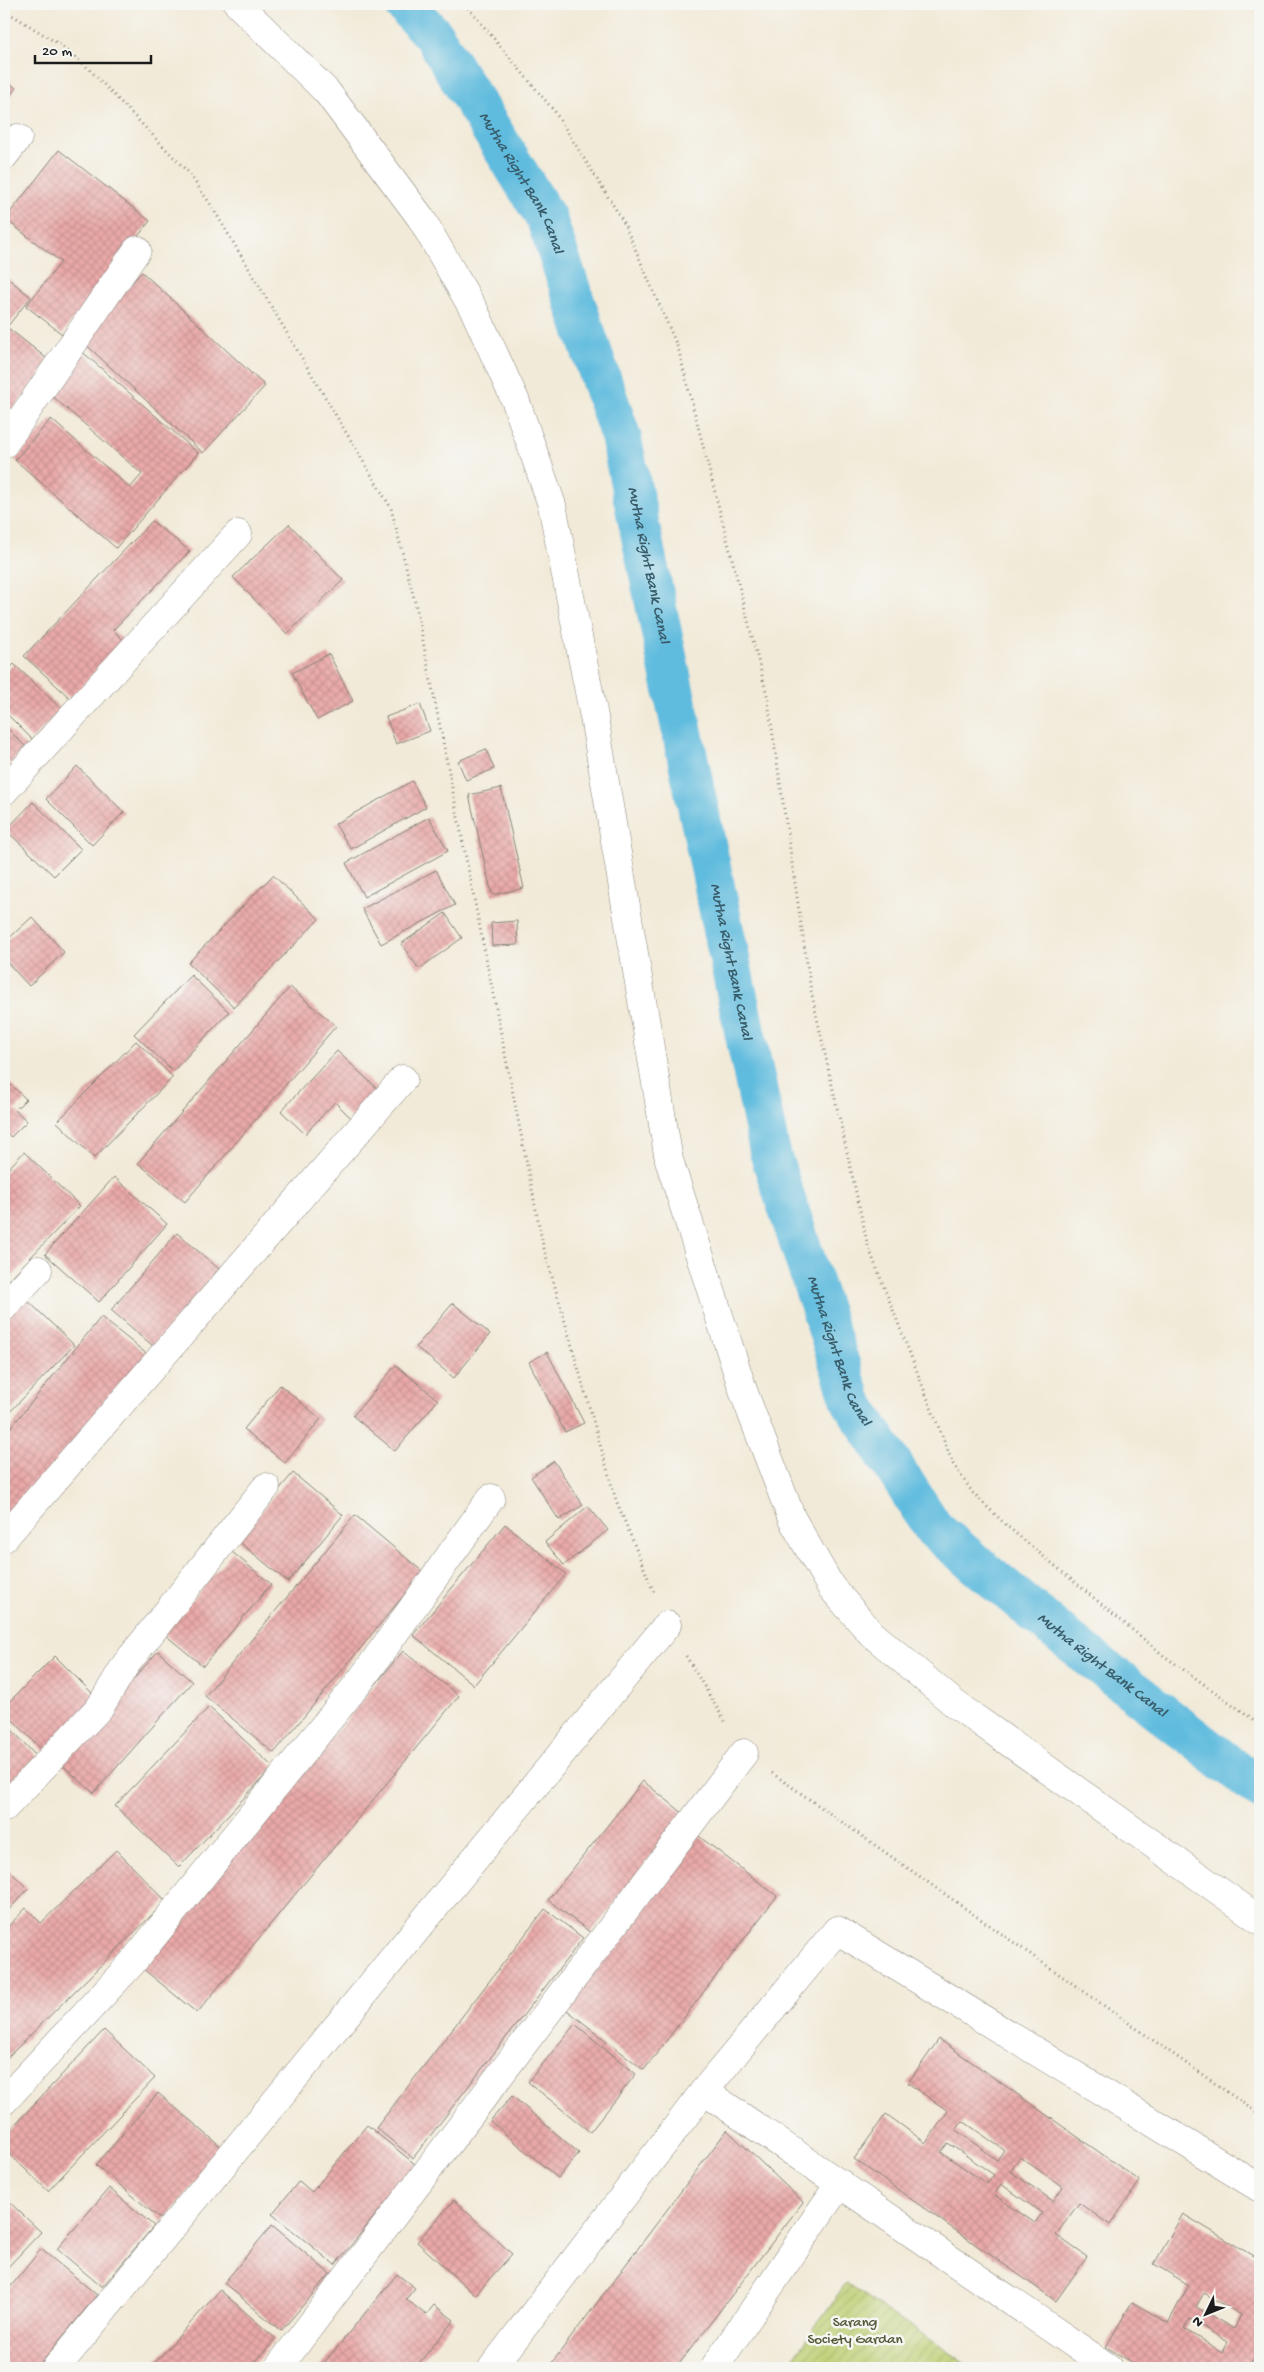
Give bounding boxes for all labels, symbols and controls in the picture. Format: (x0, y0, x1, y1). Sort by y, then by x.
scale bar (35, 32, 151, 64)
text: 20 m (42, 43, 72, 61)
water label: Mutha Right Bank Canal (474, 109, 567, 258)
water label: Mutha Right Bank Canal (622, 485, 673, 647)
water label: Mutha Right Bank Canal (705, 882, 756, 1043)
water label: Mutha Right Bank Canal (802, 1273, 876, 1431)
water label: Mutha Right Bank Canal (1033, 1609, 1171, 1723)
north arrow (1182, 2290, 1232, 2340)
text: N (1189, 2312, 1208, 2330)
park label: Sarang Society Gardan (807, 2314, 903, 2349)

